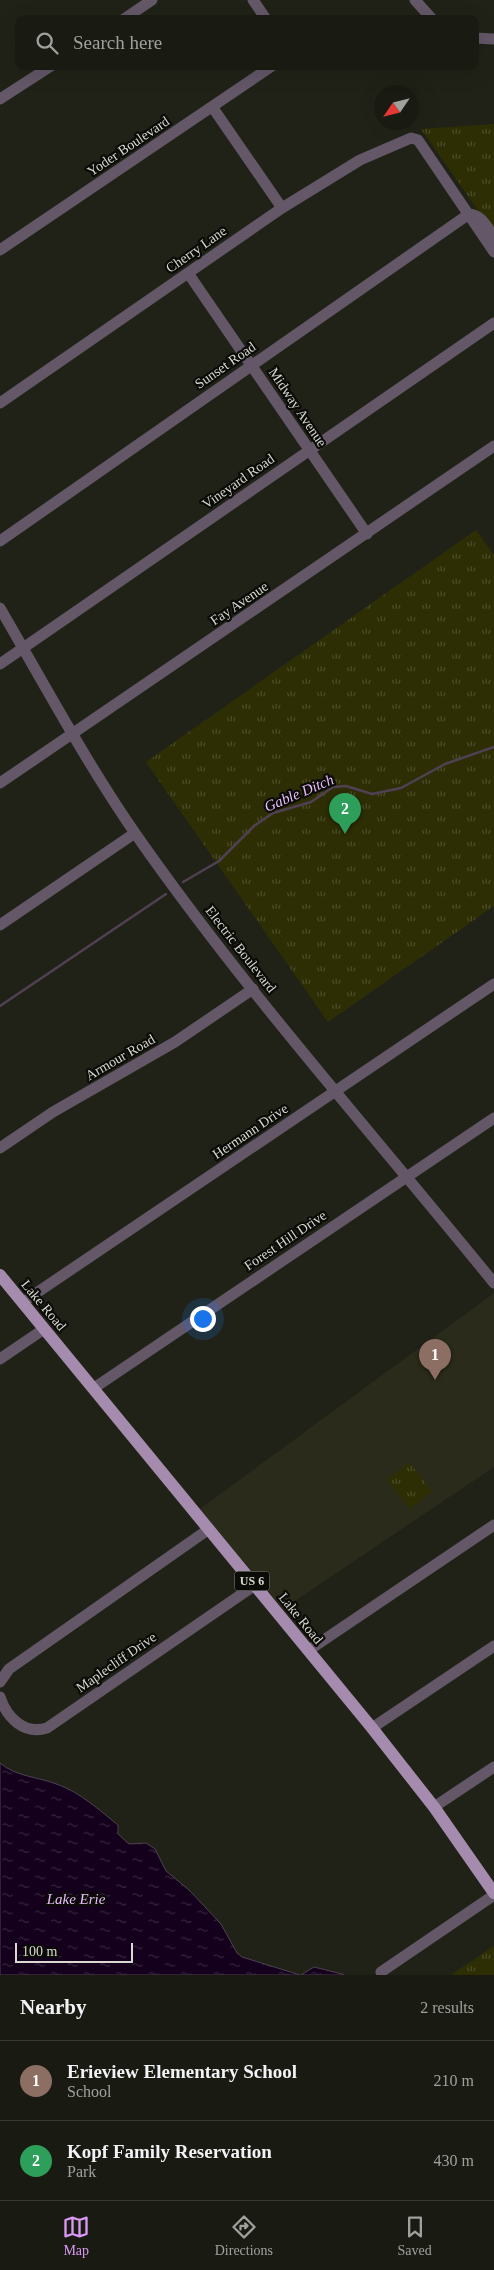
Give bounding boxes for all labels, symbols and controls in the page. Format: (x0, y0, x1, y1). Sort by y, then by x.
search box (15, 15, 479, 70)
icon: search (33, 29, 61, 57)
text: Search here (73, 32, 162, 53)
north arrow (374, 85, 419, 130)
street label: Yoder Boulevard (85, 114, 172, 179)
street label: Cherry Lane (163, 223, 229, 276)
street label: Sunset Road (192, 339, 258, 392)
street label: Midway Avenue (266, 365, 329, 450)
street label: Vineyard Road (199, 451, 277, 512)
street label: Fay Avenue (208, 579, 271, 628)
water label: Gable Ditch (262, 771, 336, 815)
pin: 2 (329, 793, 361, 834)
street label: Electric Boulevard (202, 903, 279, 995)
street label: Armour Road (83, 1032, 158, 1083)
street label: Hermann Drive (210, 1101, 291, 1162)
street label: Forest Hill Drive (241, 1207, 329, 1273)
street label: Lake Road (18, 1277, 69, 1334)
your location (190, 1306, 216, 1332)
pin: 1 (419, 1339, 451, 1380)
road number: US 6 (234, 1572, 270, 1590)
street label: Lake Road (276, 1590, 326, 1647)
street label: Maplecliff Drive (73, 1629, 159, 1696)
water label: Lake Erie (46, 1891, 106, 1907)
scale bar (15, 1940, 132, 1963)
text: 100 m (22, 1944, 57, 1959)
text: Nearby (20, 1995, 87, 2019)
text: 2 results (420, 1999, 474, 2016)
text: Erieview Elementary School (67, 2061, 297, 2082)
text: 1 (32, 2072, 40, 2089)
text: 210 m (434, 2072, 474, 2089)
text: School (67, 2083, 111, 2100)
text: Kopf Family Reservation (67, 2141, 272, 2162)
text: 2 (32, 2152, 40, 2169)
text: 430 m (434, 2152, 474, 2169)
text: Park (67, 2163, 96, 2180)
tab: Map (62, 2213, 90, 2259)
tab: Directions (215, 2213, 273, 2259)
tab: Saved (398, 2213, 432, 2259)

